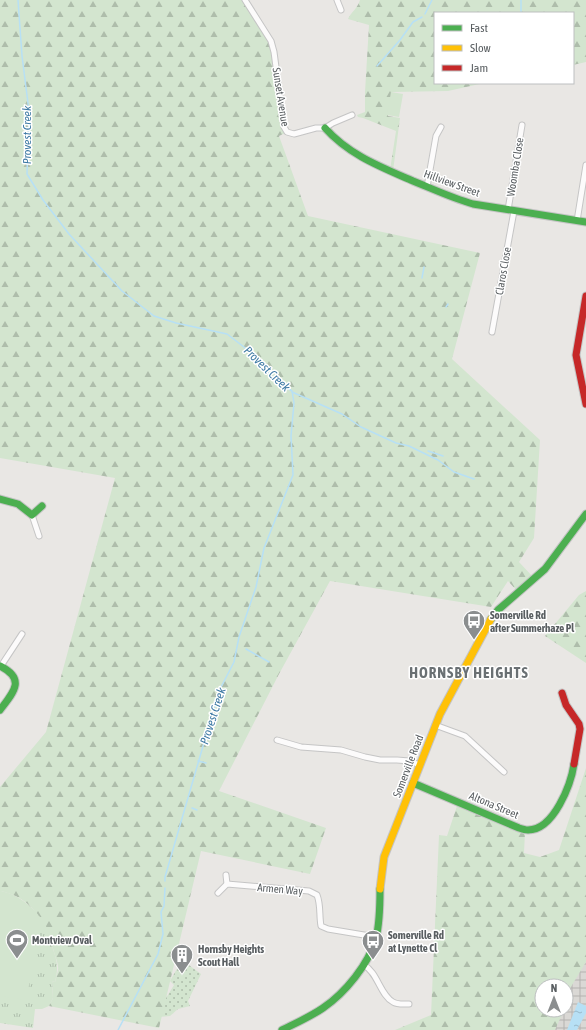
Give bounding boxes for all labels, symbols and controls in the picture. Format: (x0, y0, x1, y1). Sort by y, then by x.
legend (434, 12, 574, 84)
text: Fast (470, 21, 488, 35)
text: Slow (470, 41, 491, 55)
text: Jam (470, 61, 488, 75)
street label: Sunset Avenue (270, 67, 292, 127)
water label: Provest Creek (20, 105, 34, 164)
street label: Woomba Close (504, 137, 526, 197)
street label: Hillview Street (422, 167, 482, 199)
street label: Claros Close (493, 246, 513, 296)
water label: Provest Creek (241, 344, 293, 395)
bus stop icon: Somerville Rd after Summerhaze Pl (461, 608, 487, 641)
place label: Somerville Rd after Summerhaze Pl (490, 609, 575, 634)
district label: HORNSBY HEIGHTS (409, 664, 529, 681)
water label: Provest Creek (197, 685, 229, 746)
street label: Somerville Road (391, 733, 425, 799)
street label: Altona Street (467, 789, 521, 821)
street label: Armen Way (257, 881, 304, 897)
sports icon: Montview Oval (4, 927, 30, 960)
bus stop icon: Somerville Rd at Lynette Cl (360, 928, 386, 961)
place label: Somerville Rd at Lynette Cl (388, 929, 444, 954)
place label: Montview Oval (32, 934, 93, 946)
building icon: Hornsby Heights Scout Hall (169, 942, 195, 975)
place label: Hornsby Heights Scout Hall (198, 943, 264, 968)
north arrow (534, 978, 574, 1018)
text: N (551, 982, 557, 994)

